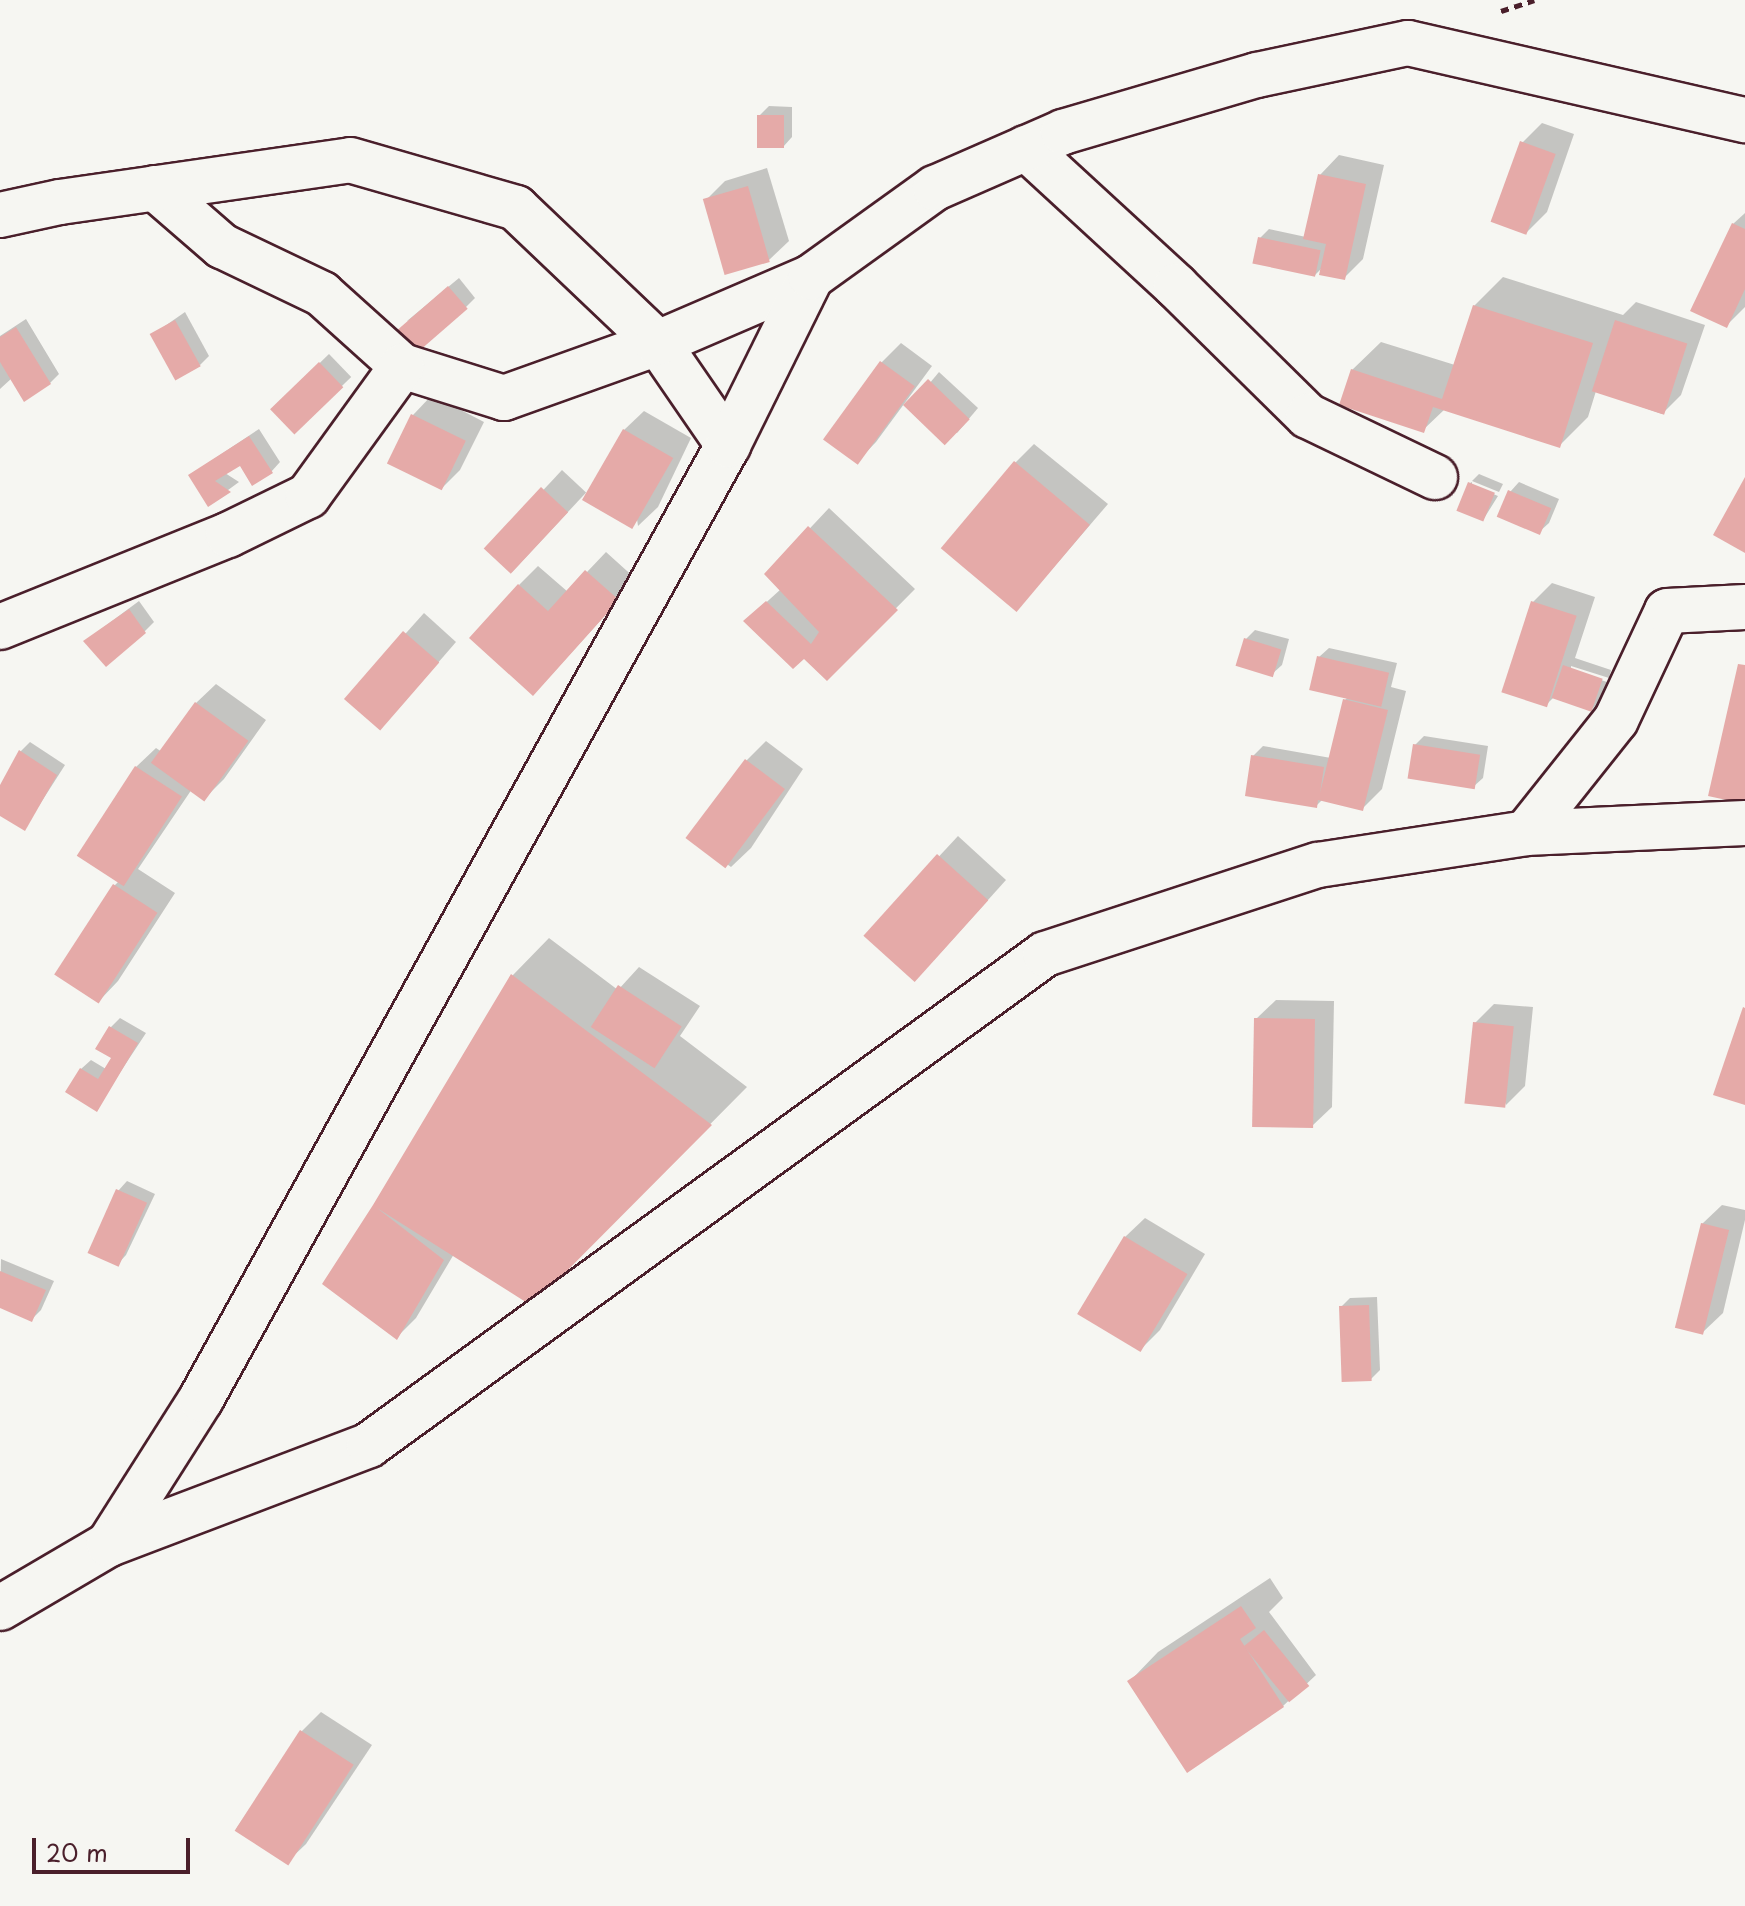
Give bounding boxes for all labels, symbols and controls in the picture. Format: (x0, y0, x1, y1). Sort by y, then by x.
scale bar (36, 1822, 194, 1872)
text: 20 m (46, 1834, 108, 1870)

